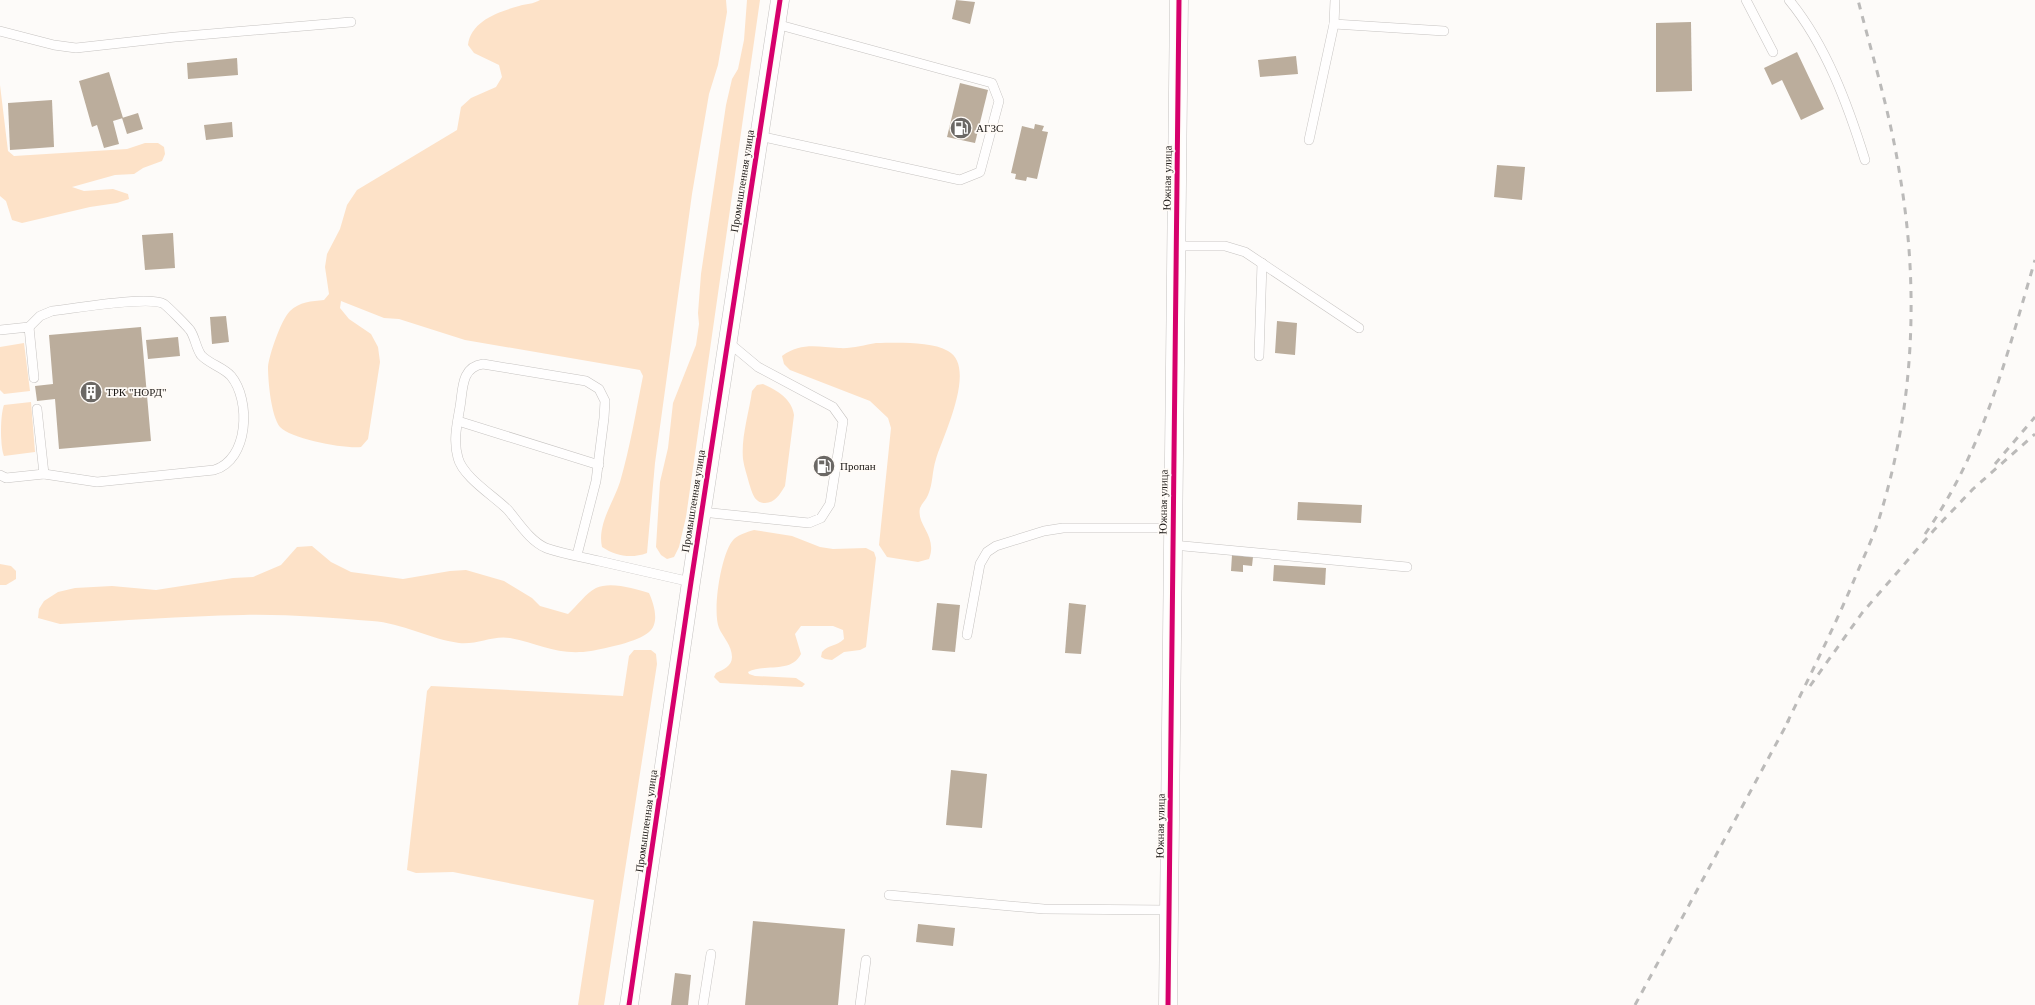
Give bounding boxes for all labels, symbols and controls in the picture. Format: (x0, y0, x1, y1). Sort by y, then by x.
fuel station icon: АГЗС (948, 115, 974, 141)
place label: АГЗС (976, 122, 1003, 134)
street label: Промышленная улица (728, 129, 756, 233)
street label: Южная улица (1160, 145, 1174, 210)
building icon: ТРК "НОРД" (78, 379, 104, 405)
place label: ТРК "НОРД" (106, 386, 167, 398)
street label: Промышленная улица (679, 449, 707, 553)
fuel station icon: Пропан (811, 453, 837, 479)
place label: Пропан (840, 460, 876, 472)
street label: Южная улица (1156, 469, 1170, 534)
street label: Промышленная улица (633, 769, 659, 873)
street label: Южная улица (1153, 793, 1167, 858)

